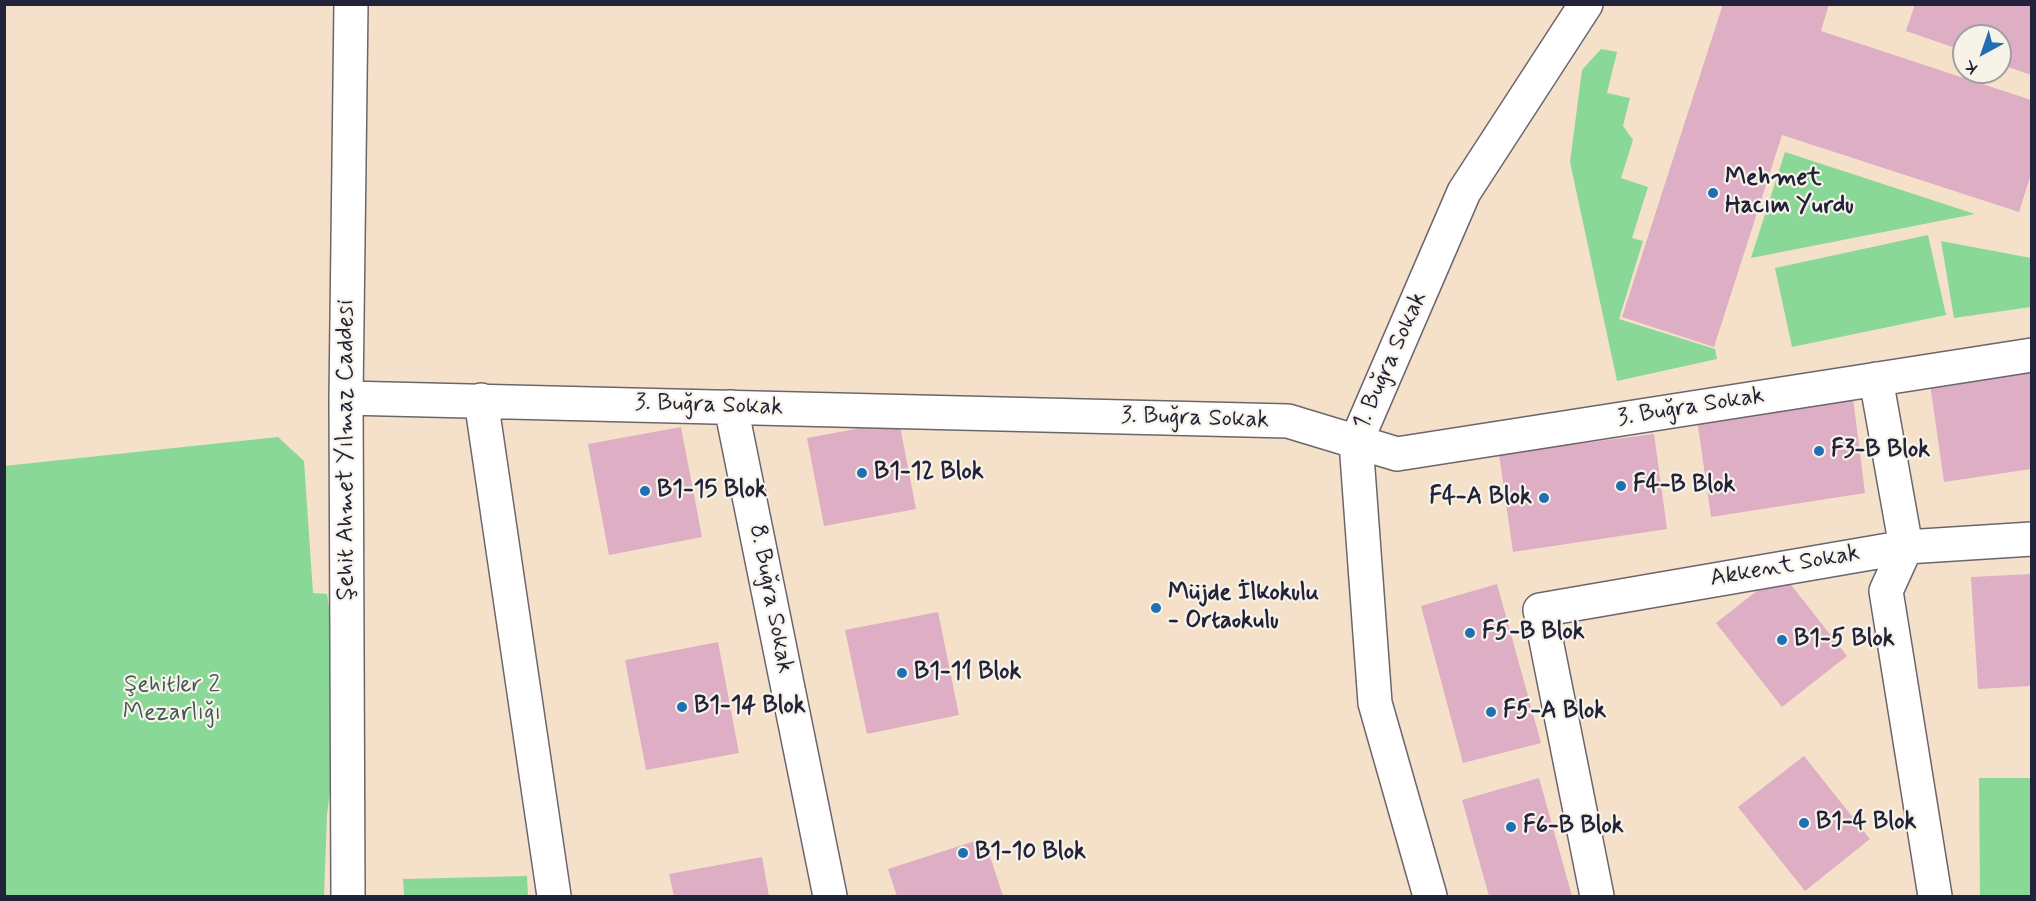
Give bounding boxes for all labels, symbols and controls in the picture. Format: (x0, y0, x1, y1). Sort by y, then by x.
north arrow (1952, 24, 2012, 84)
text: K (1960, 55, 1982, 78)
place label: Mehmet Hacım Yurdu (1725, 165, 1854, 221)
marker: Mehmet Hacım Yurdu (1706, 186, 1720, 200)
street label: 1. Buğra Sokak (1348, 287, 1434, 435)
street label: Şehit Ahmet Yılmaz Caddesi (333, 300, 361, 600)
street label: 3. Buğra Sokak (1615, 382, 1767, 434)
street label: 3. Buğra Sokak (634, 389, 784, 423)
street label: 3. Buğra Sokak (1120, 402, 1270, 436)
place label: F3-B Blok (1831, 437, 1930, 465)
marker: F3-B Blok (1812, 444, 1826, 458)
place label: B1-12 Blok (874, 459, 984, 487)
marker: B1-12 Blok (855, 466, 869, 480)
place label: F4-B Blok (1633, 472, 1735, 500)
place label: B1-15 Blok (657, 477, 767, 505)
marker: F4-B Blok (1614, 479, 1628, 493)
marker: B1-15 Blok (638, 484, 652, 498)
place label: F4-A Blok (1429, 484, 1532, 512)
marker: F4-A Blok (1537, 491, 1551, 505)
street label: 8. Buğra Sokak (741, 522, 799, 676)
street label: Akkent Sokak (1708, 540, 1862, 594)
place label: Müjde İlkokulu - Ortaokulu (1168, 580, 1319, 636)
marker: Müjde İlkokulu - Ortaokulu (1149, 601, 1163, 615)
place label: F5-B Blok (1482, 619, 1585, 647)
marker: F5-B Blok (1463, 626, 1477, 640)
place label: B1-5 Blok (1794, 626, 1895, 654)
marker: B1-5 Blok (1775, 633, 1789, 647)
place label: B1-11 Blok (914, 659, 1021, 687)
marker: B1-11 Blok (895, 666, 909, 680)
park label: Şehitler 2 Mezarlığı (123, 672, 221, 728)
place label: B1-14 Blok (694, 693, 806, 721)
place label: F5-A Blok (1503, 698, 1606, 726)
marker: B1-14 Blok (675, 700, 689, 714)
marker: F5-A Blok (1484, 705, 1498, 719)
place label: B1-4 Blok (1816, 809, 1916, 837)
place label: F6-B Blok (1523, 813, 1624, 841)
marker: B1-4 Blok (1797, 816, 1811, 830)
marker: F6-B Blok (1504, 820, 1518, 834)
place label: B1-10 Blok (975, 839, 1086, 867)
marker: B1-10 Blok (956, 846, 970, 860)

